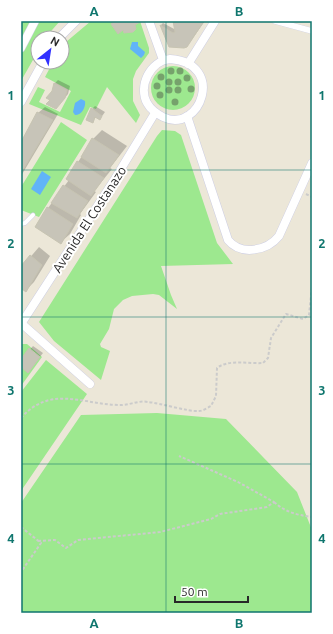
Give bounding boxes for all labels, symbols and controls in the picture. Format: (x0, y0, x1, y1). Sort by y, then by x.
text: A (89, 4, 99, 18)
text: B (235, 4, 244, 18)
north arrow (30, 30, 70, 70)
text: N (48, 34, 62, 49)
text: 1 (7, 88, 15, 102)
text: 1 (318, 88, 326, 102)
street label: Avenida El Costanazo (49, 163, 129, 275)
text: 2 (7, 236, 15, 250)
text: 2 (318, 236, 326, 250)
text: 3 (7, 383, 15, 397)
text: 3 (318, 383, 326, 397)
text: 4 (7, 531, 15, 545)
text: 4 (318, 531, 326, 545)
scale bar (175, 578, 248, 604)
text: 50 m (181, 585, 208, 598)
text: A (89, 616, 99, 630)
text: B (235, 616, 244, 630)

